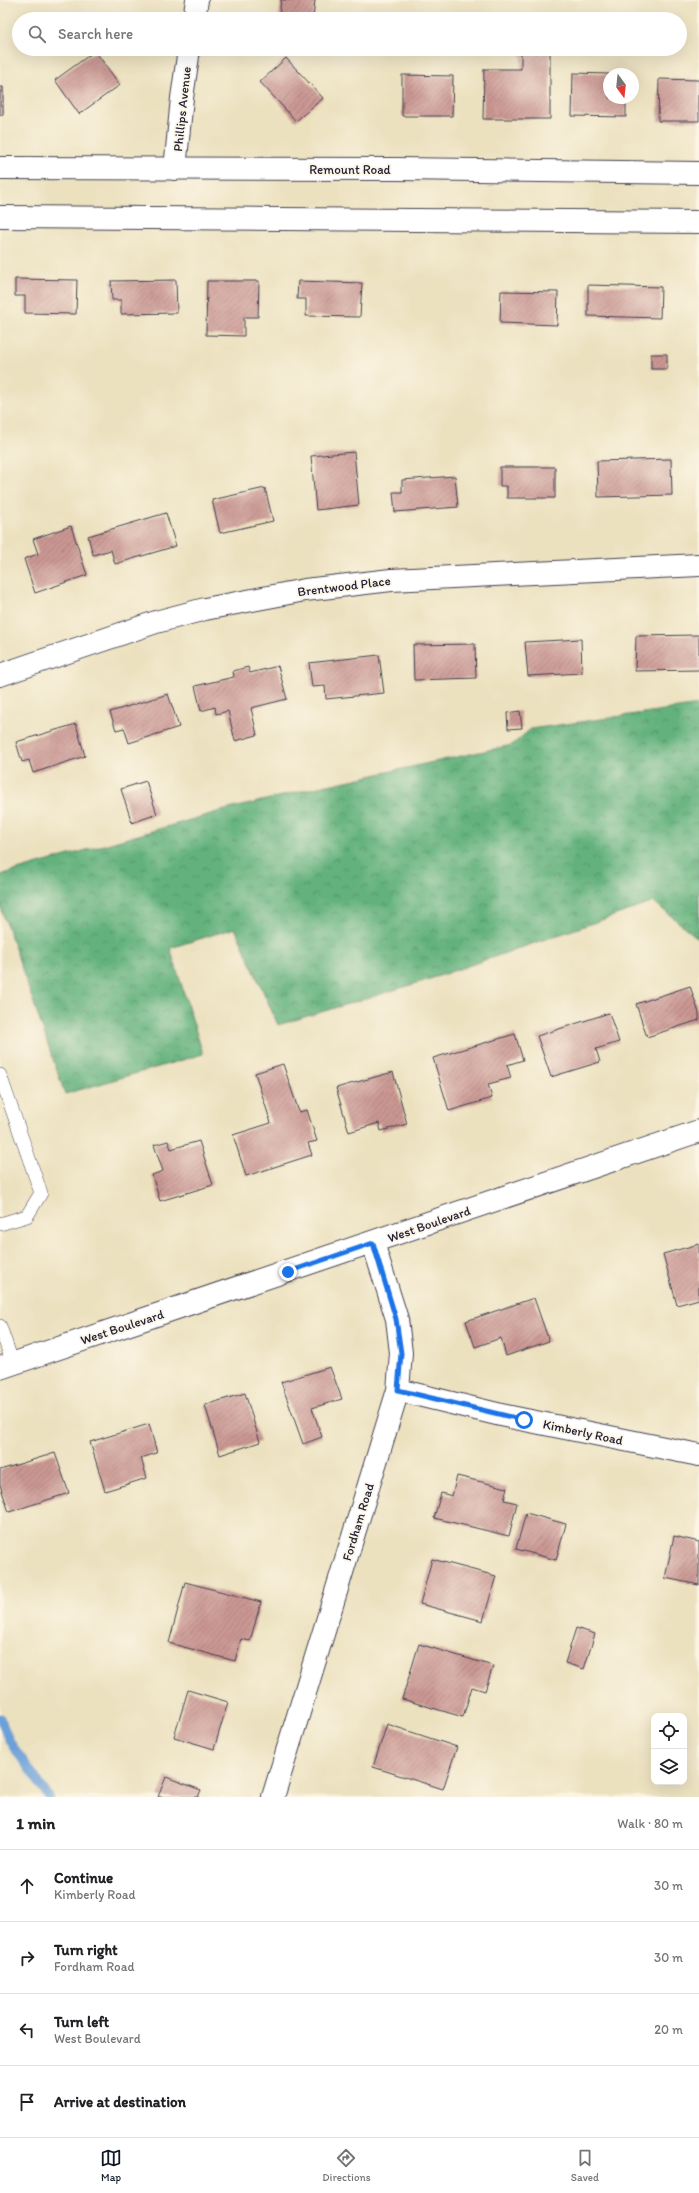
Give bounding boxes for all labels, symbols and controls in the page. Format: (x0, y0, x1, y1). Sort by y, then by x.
search box (12, 12, 687, 56)
icon: search (26, 23, 48, 45)
text: Search here (58, 25, 133, 43)
street label: Phillips Avenue (170, 66, 194, 152)
north arrow (603, 68, 639, 104)
street label: Remount Road (309, 162, 391, 177)
street label: Brentwood Place (297, 573, 391, 599)
street label: West Boulevard (386, 1203, 472, 1245)
route end (279, 1263, 297, 1281)
street label: West Boulevard (78, 1306, 166, 1348)
route start (515, 1411, 533, 1429)
street label: Kimberly Road (541, 1416, 625, 1448)
street label: Fordham Road (339, 1481, 377, 1563)
map controls (651, 1713, 687, 1785)
button: locate (651, 1713, 687, 1749)
button: layers (651, 1749, 687, 1785)
text: 1 min (16, 1813, 55, 1833)
text: Walk · 80 m (617, 1816, 683, 1831)
text: Continue (54, 1869, 113, 1887)
icon: ahead (16, 1875, 38, 1897)
text: 30 m (654, 1878, 683, 1893)
text: Kimberly Road (54, 1887, 136, 1902)
text: Turn right (54, 1941, 118, 1959)
icon: right (16, 1947, 38, 1969)
text: 30 m (654, 1950, 683, 1965)
text: Fordham Road (54, 1959, 134, 1974)
text: Turn left (54, 2013, 109, 2031)
icon: left (16, 2019, 38, 2041)
text: 20 m (654, 2022, 683, 2037)
text: West Boulevard (54, 2031, 141, 2046)
icon: arrive (16, 2091, 38, 2113)
text: Arrive at destination (54, 2093, 186, 2111)
tab: Map (100, 2147, 122, 2184)
tab: Directions (322, 2147, 371, 2184)
tab: Saved (571, 2147, 599, 2184)

